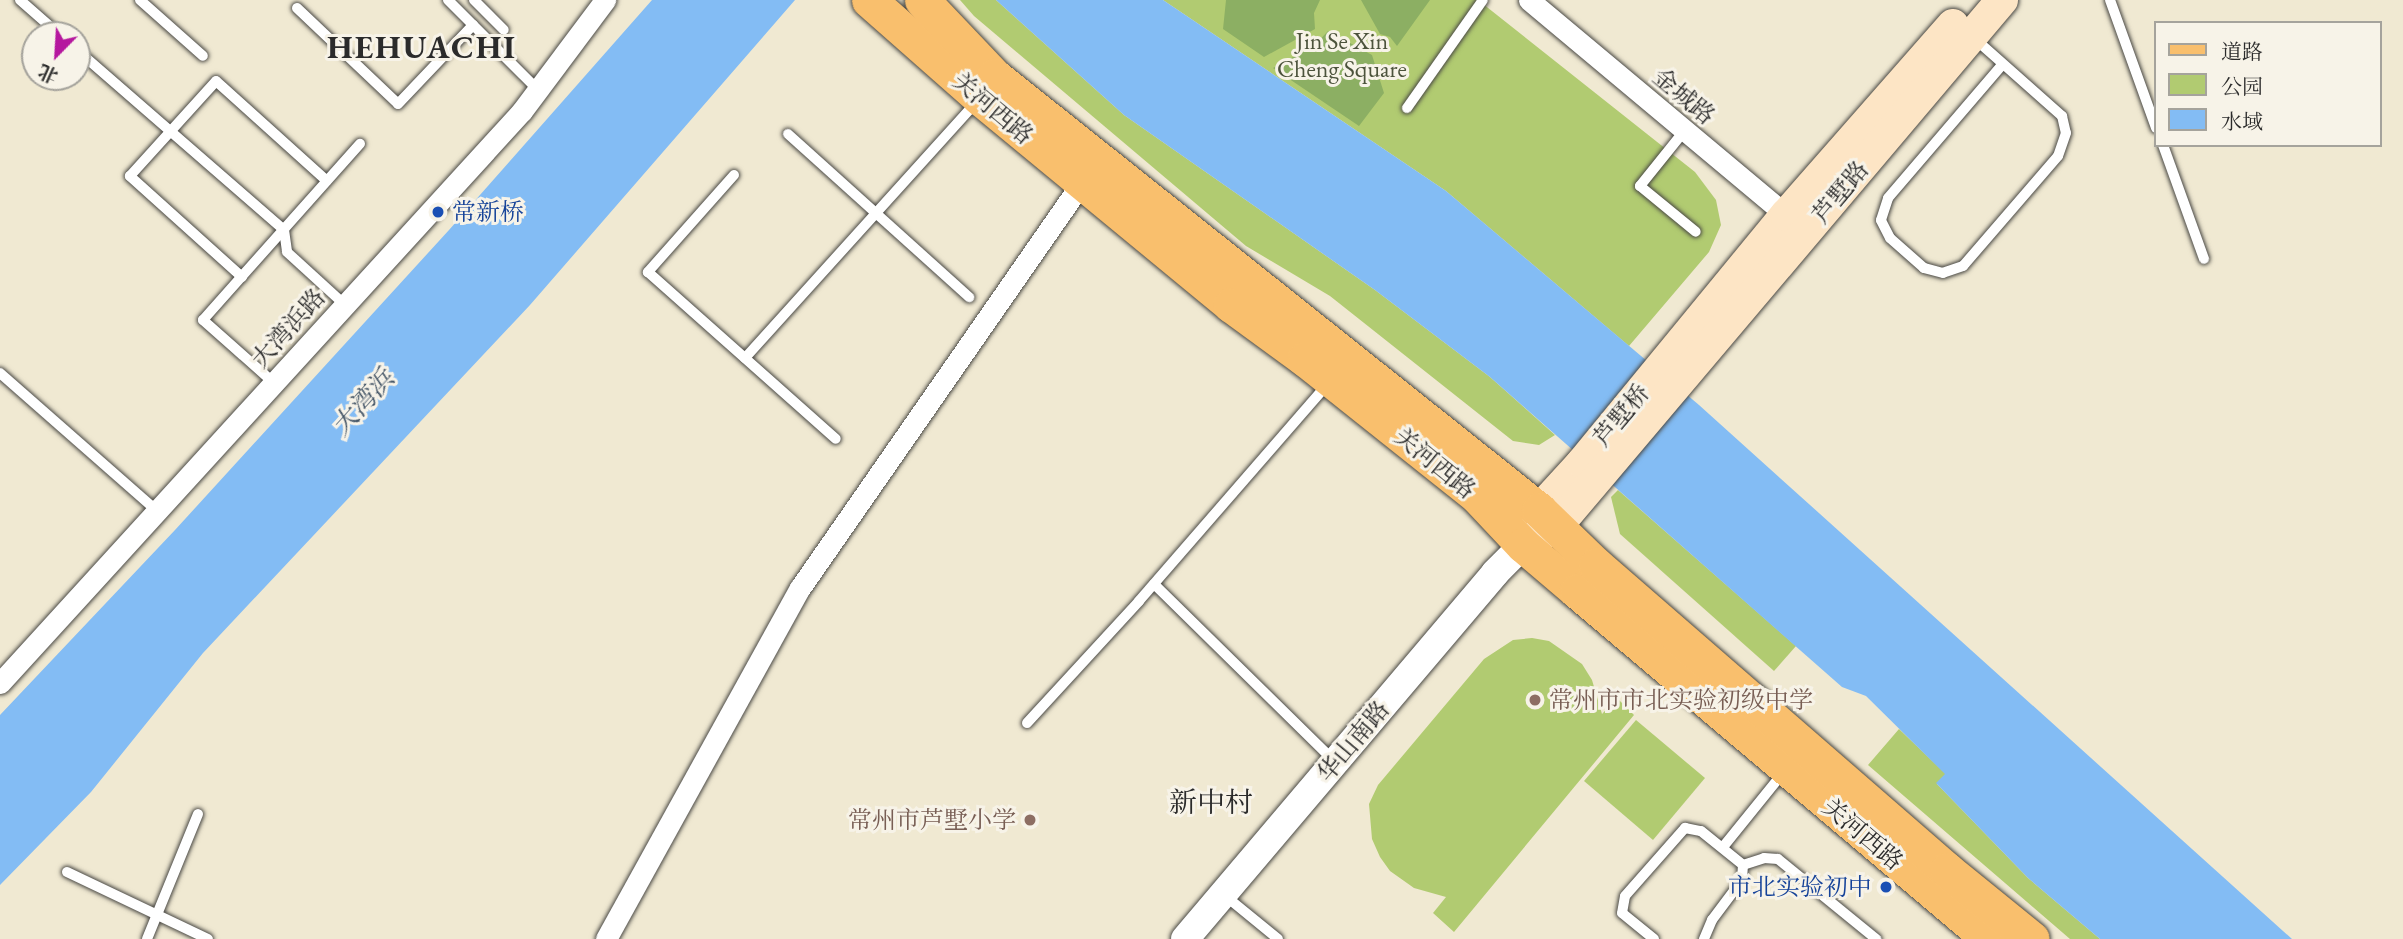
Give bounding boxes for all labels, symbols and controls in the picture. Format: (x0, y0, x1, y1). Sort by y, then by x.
north arrow (21, 21, 91, 91)
legend (2154, 21, 2382, 147)
park label: Jin Se Xin Cheng Square (1277, 27, 1407, 83)
district label: HEHUACHI (328, 28, 516, 66)
text: 道路 (2221, 38, 2263, 65)
text: 北 (34, 59, 62, 89)
street label: 金城路 (1647, 62, 1721, 130)
street label: 关河西路 (947, 66, 1039, 150)
text: 公园 (2221, 73, 2263, 100)
text: 水域 (2221, 108, 2263, 135)
street label: 芦墅路 (1806, 155, 1874, 229)
place label: 常新桥 (452, 198, 524, 226)
marker: 常新桥 (430, 204, 446, 220)
street label: 大湾浜路 (245, 283, 331, 373)
water label: 大湾浜 (325, 364, 401, 442)
street label: 芦墅桥 (1587, 378, 1655, 452)
street label: 关河西路 (1389, 422, 1481, 504)
place label: 常州市市北实验初级中学 (1549, 686, 1813, 714)
marker: 常州市市北实验初级中学 (1527, 692, 1543, 708)
street label: 华山南路 (1311, 695, 1395, 787)
district label: 新中村 (1169, 785, 1253, 819)
street label: 关河西路 (1817, 792, 1909, 876)
place label: 常州市芦墅小学 (848, 806, 1016, 834)
marker: 常州市芦墅小学 (1022, 812, 1038, 828)
place label: 市北实验初中 (1728, 873, 1872, 901)
marker: 市北实验初中 (1878, 879, 1894, 895)

